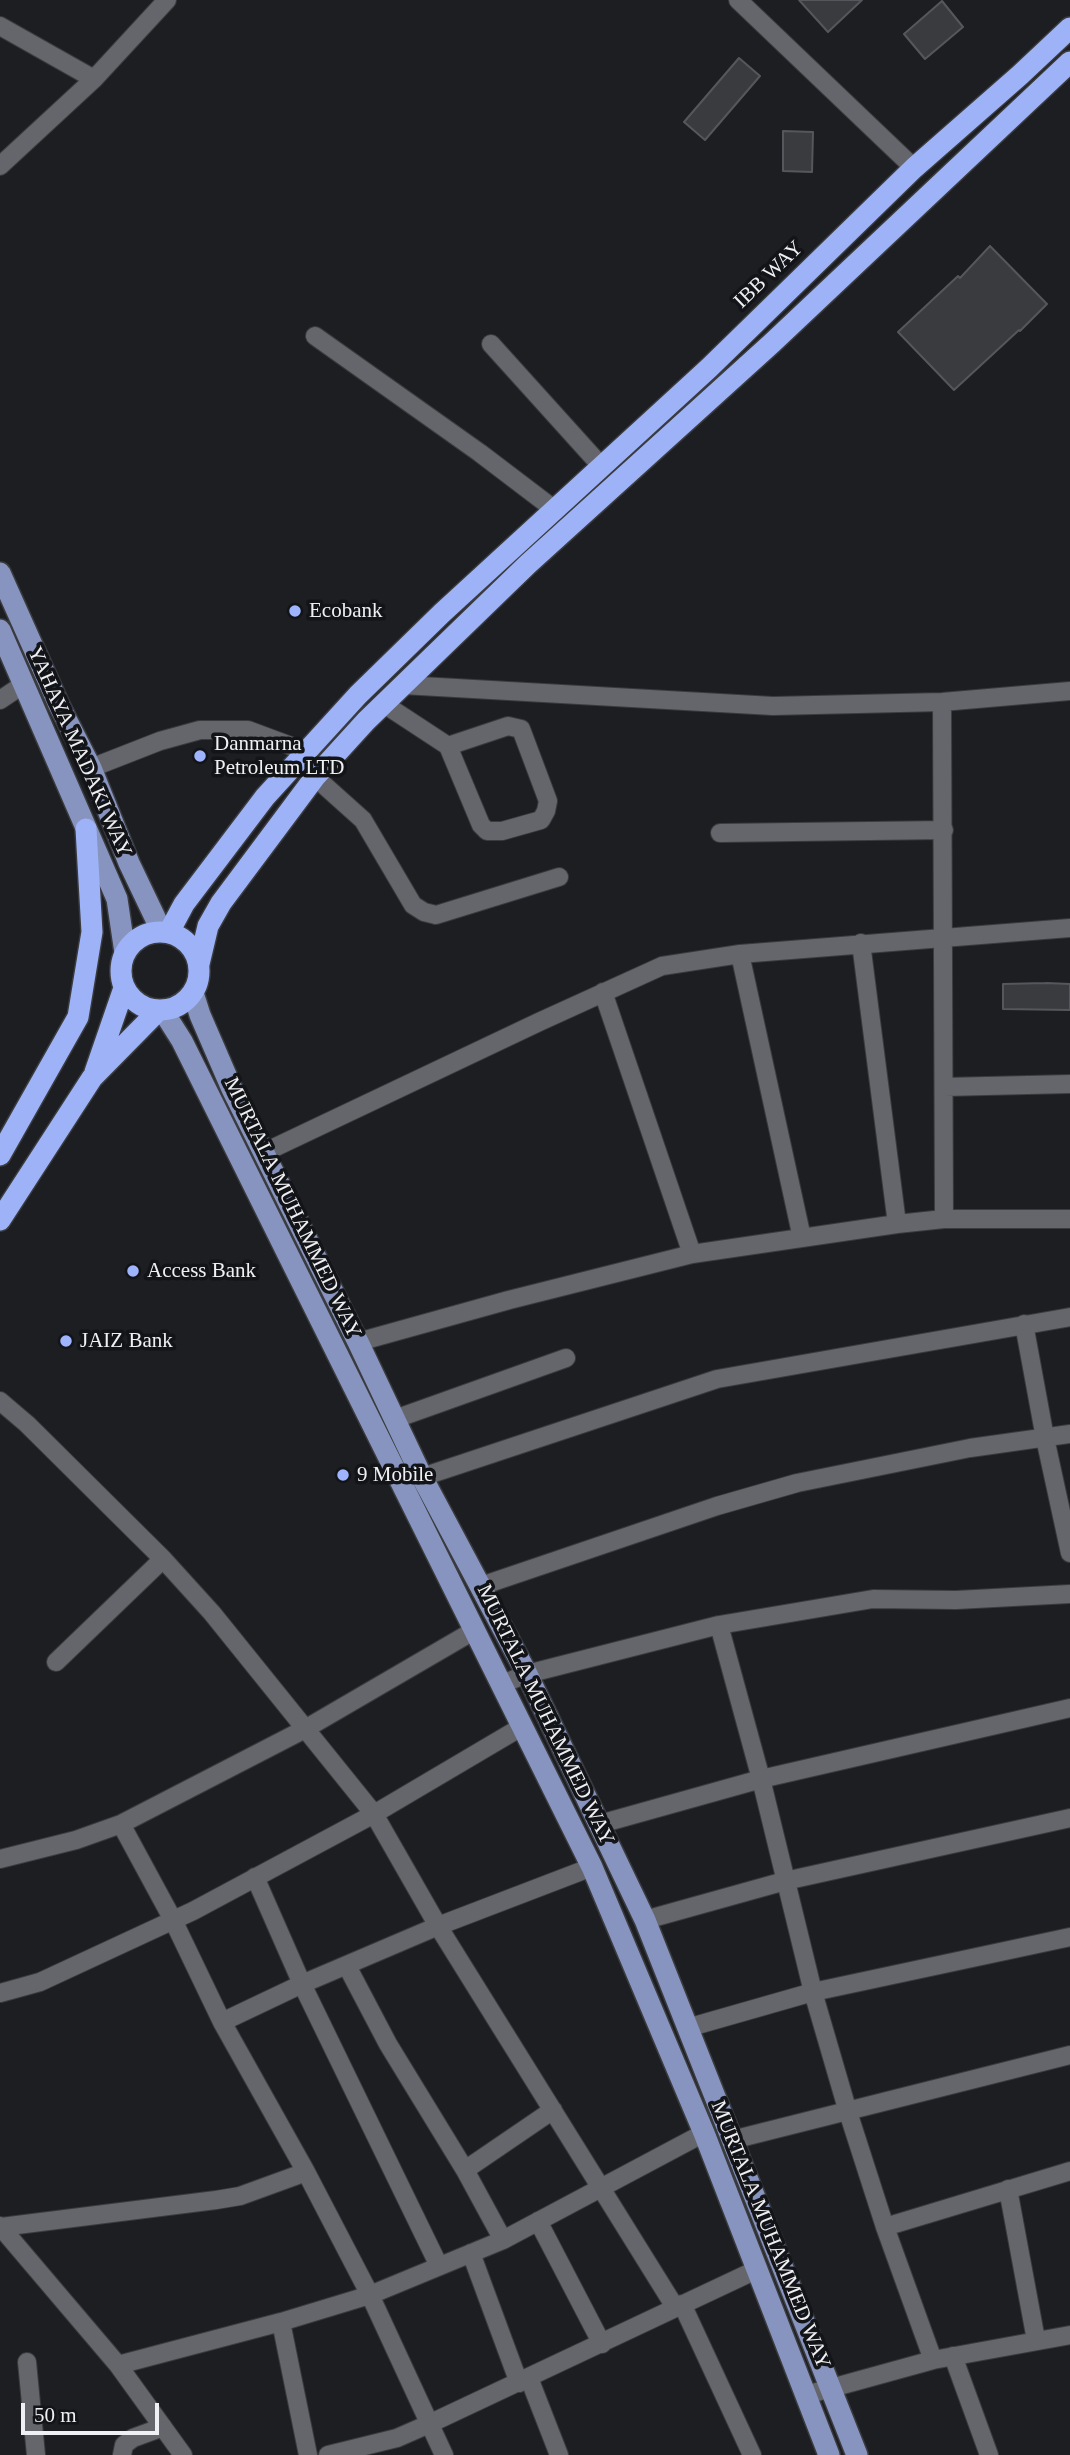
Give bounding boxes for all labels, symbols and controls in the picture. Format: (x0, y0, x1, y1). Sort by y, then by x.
street label: IBB WAY (729, 236, 809, 314)
place label: Ecobank (309, 598, 382, 624)
marker: Ecobank (287, 603, 303, 619)
street label: YAHAYA MADAKI WAY (21, 643, 137, 861)
place label: Danmarna Petroleum LTD (214, 731, 344, 781)
marker: Danmarna Petroleum LTD (192, 748, 208, 764)
street label: MURTALA MUHAMMED WAY (218, 1074, 366, 1342)
place label: Access Bank (147, 1258, 256, 1284)
marker: Access Bank (125, 1263, 141, 1279)
place label: JAIZ Bank (80, 1328, 173, 1354)
marker: JAIZ Bank (58, 1333, 74, 1349)
place label: 9 Mobile (357, 1462, 433, 1488)
marker: 9 Mobile (335, 1467, 351, 1483)
street label: MURTALA MUHAMMED WAY (471, 1581, 619, 1849)
street label: MURTALA MUHAMMED WAY (705, 2097, 835, 2373)
scale bar (24, 2388, 163, 2432)
text: 50 m (34, 2403, 77, 2427)

